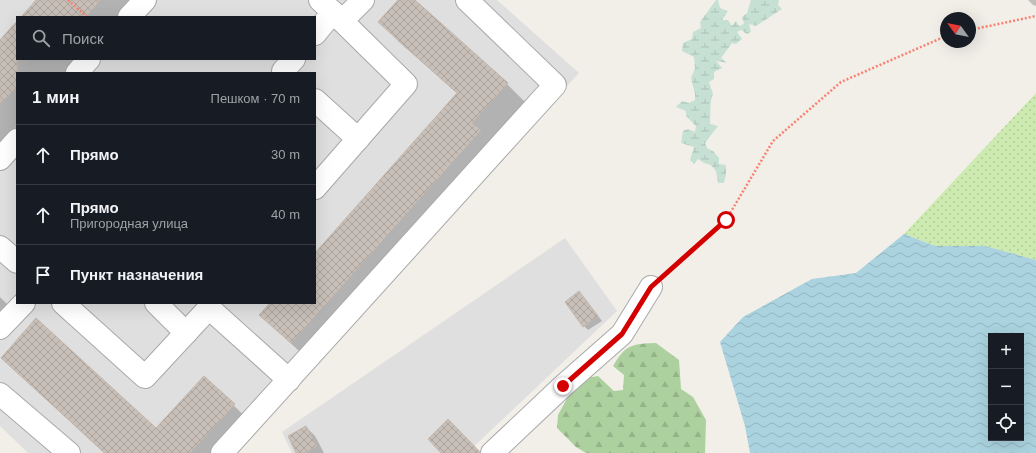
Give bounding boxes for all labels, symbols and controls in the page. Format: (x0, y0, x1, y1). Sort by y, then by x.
north arrow (940, 12, 976, 48)
search box (16, 16, 316, 60)
icon: search (30, 27, 52, 49)
text: Поиск (62, 30, 104, 47)
text: 1 мин (32, 88, 79, 107)
text: Пешком · 70 m (211, 91, 300, 106)
icon: ahead (32, 144, 54, 166)
text: Прямо (70, 146, 119, 163)
text: 30 m (271, 147, 300, 162)
text: Прямо (70, 199, 119, 216)
icon: ahead (32, 204, 54, 226)
text: 40 m (271, 207, 300, 222)
route start (717, 211, 735, 229)
text: Пригородная улица (70, 216, 188, 231)
icon: arrive (32, 264, 54, 286)
text: Пункт назначения (70, 266, 203, 283)
map controls (988, 333, 1024, 441)
button: + (988, 333, 1024, 369)
button: − (988, 369, 1024, 405)
route end (554, 377, 572, 395)
button: locate (988, 405, 1024, 441)

